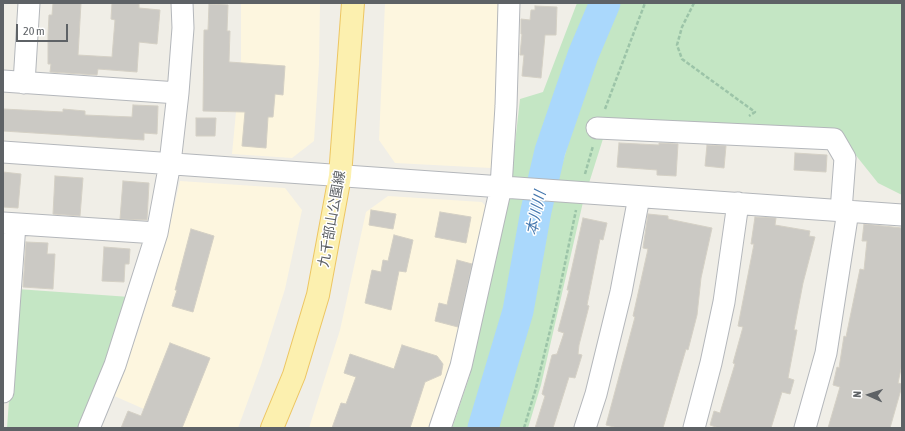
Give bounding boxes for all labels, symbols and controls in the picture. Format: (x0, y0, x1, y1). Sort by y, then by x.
scale bar (18, 16, 70, 42)
text: 20 m (23, 24, 45, 38)
street label: 九千部山公園線 (315, 169, 349, 269)
water label: 本川川 (523, 189, 549, 237)
north arrow (849, 375, 889, 415)
text: N (851, 391, 863, 398)

